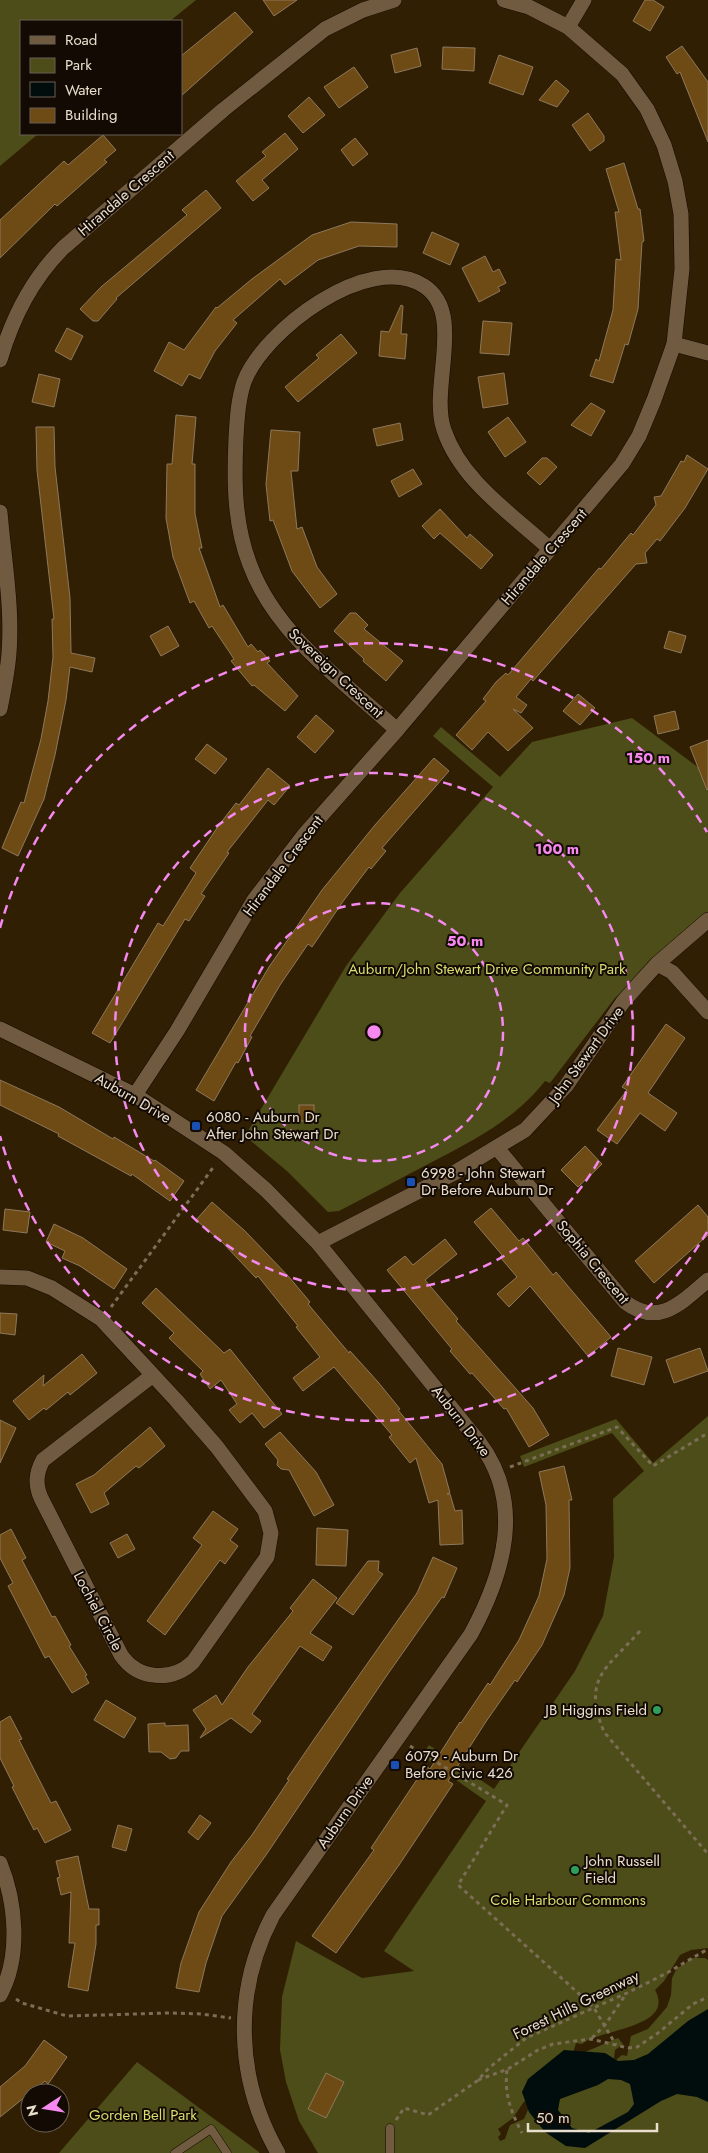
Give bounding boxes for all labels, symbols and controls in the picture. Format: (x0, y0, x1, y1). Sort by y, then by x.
legend (20, 20, 182, 135)
text: Road (65, 29, 97, 51)
text: Park (65, 54, 92, 76)
text: Water (65, 79, 103, 101)
text: Building (65, 104, 117, 126)
street label: Hirandale Crescent (73, 145, 179, 241)
street label: Hirandale Crescent (496, 504, 592, 610)
street label: Sovereign Crescent (283, 623, 389, 723)
text: 150 m (626, 747, 670, 769)
street label: Hirandale Crescent (238, 810, 329, 921)
text: 100 m (535, 838, 579, 860)
text: 50 m (447, 930, 483, 952)
park label: Auburn/John Stewart Drive Community Park (348, 958, 626, 980)
street label: John Stewart Drive (542, 1002, 629, 1110)
centre of rings (365, 1023, 383, 1041)
street label: Auburn Drive (91, 1067, 175, 1129)
place label: 6080 - Auburn Dr After John Stewart Dr (206, 1106, 339, 1145)
marker: 6080 - Auburn Dr After John Stewart Dr (190, 1120, 202, 1132)
place label: 6998 - John Stewart Dr Before Auburn Dr (421, 1162, 554, 1201)
marker: 6998 - John Stewart Dr Before Auburn Dr (405, 1176, 417, 1188)
street label: Sophia Crescent (551, 1215, 635, 1309)
street label: Auburn Drive (426, 1381, 496, 1461)
street label: Lochiel Circle (68, 1567, 128, 1655)
place label: JB Higgins Field (543, 1699, 647, 1721)
marker: JB Higgins Field (651, 1704, 663, 1716)
place label: 6079 - Auburn Dr Before Civic 426 (405, 1745, 519, 1784)
marker: 6079 - Auburn Dr Before Civic 426 (389, 1759, 401, 1771)
street label: Auburn Drive (312, 1771, 378, 1853)
place label: John Russell Field (583, 1850, 660, 1889)
marker: John Russell Field (569, 1864, 581, 1876)
park label: Cole Harbour Commons (490, 1889, 646, 1911)
street label: Forest Hills Greenway (509, 1965, 643, 2045)
north arrow (20, 2083, 70, 2133)
scale bar (528, 2100, 657, 2132)
text: N (21, 2103, 43, 2118)
park label: Gorden Bell Park (89, 2104, 197, 2126)
text: 50 m (536, 2107, 570, 2129)

